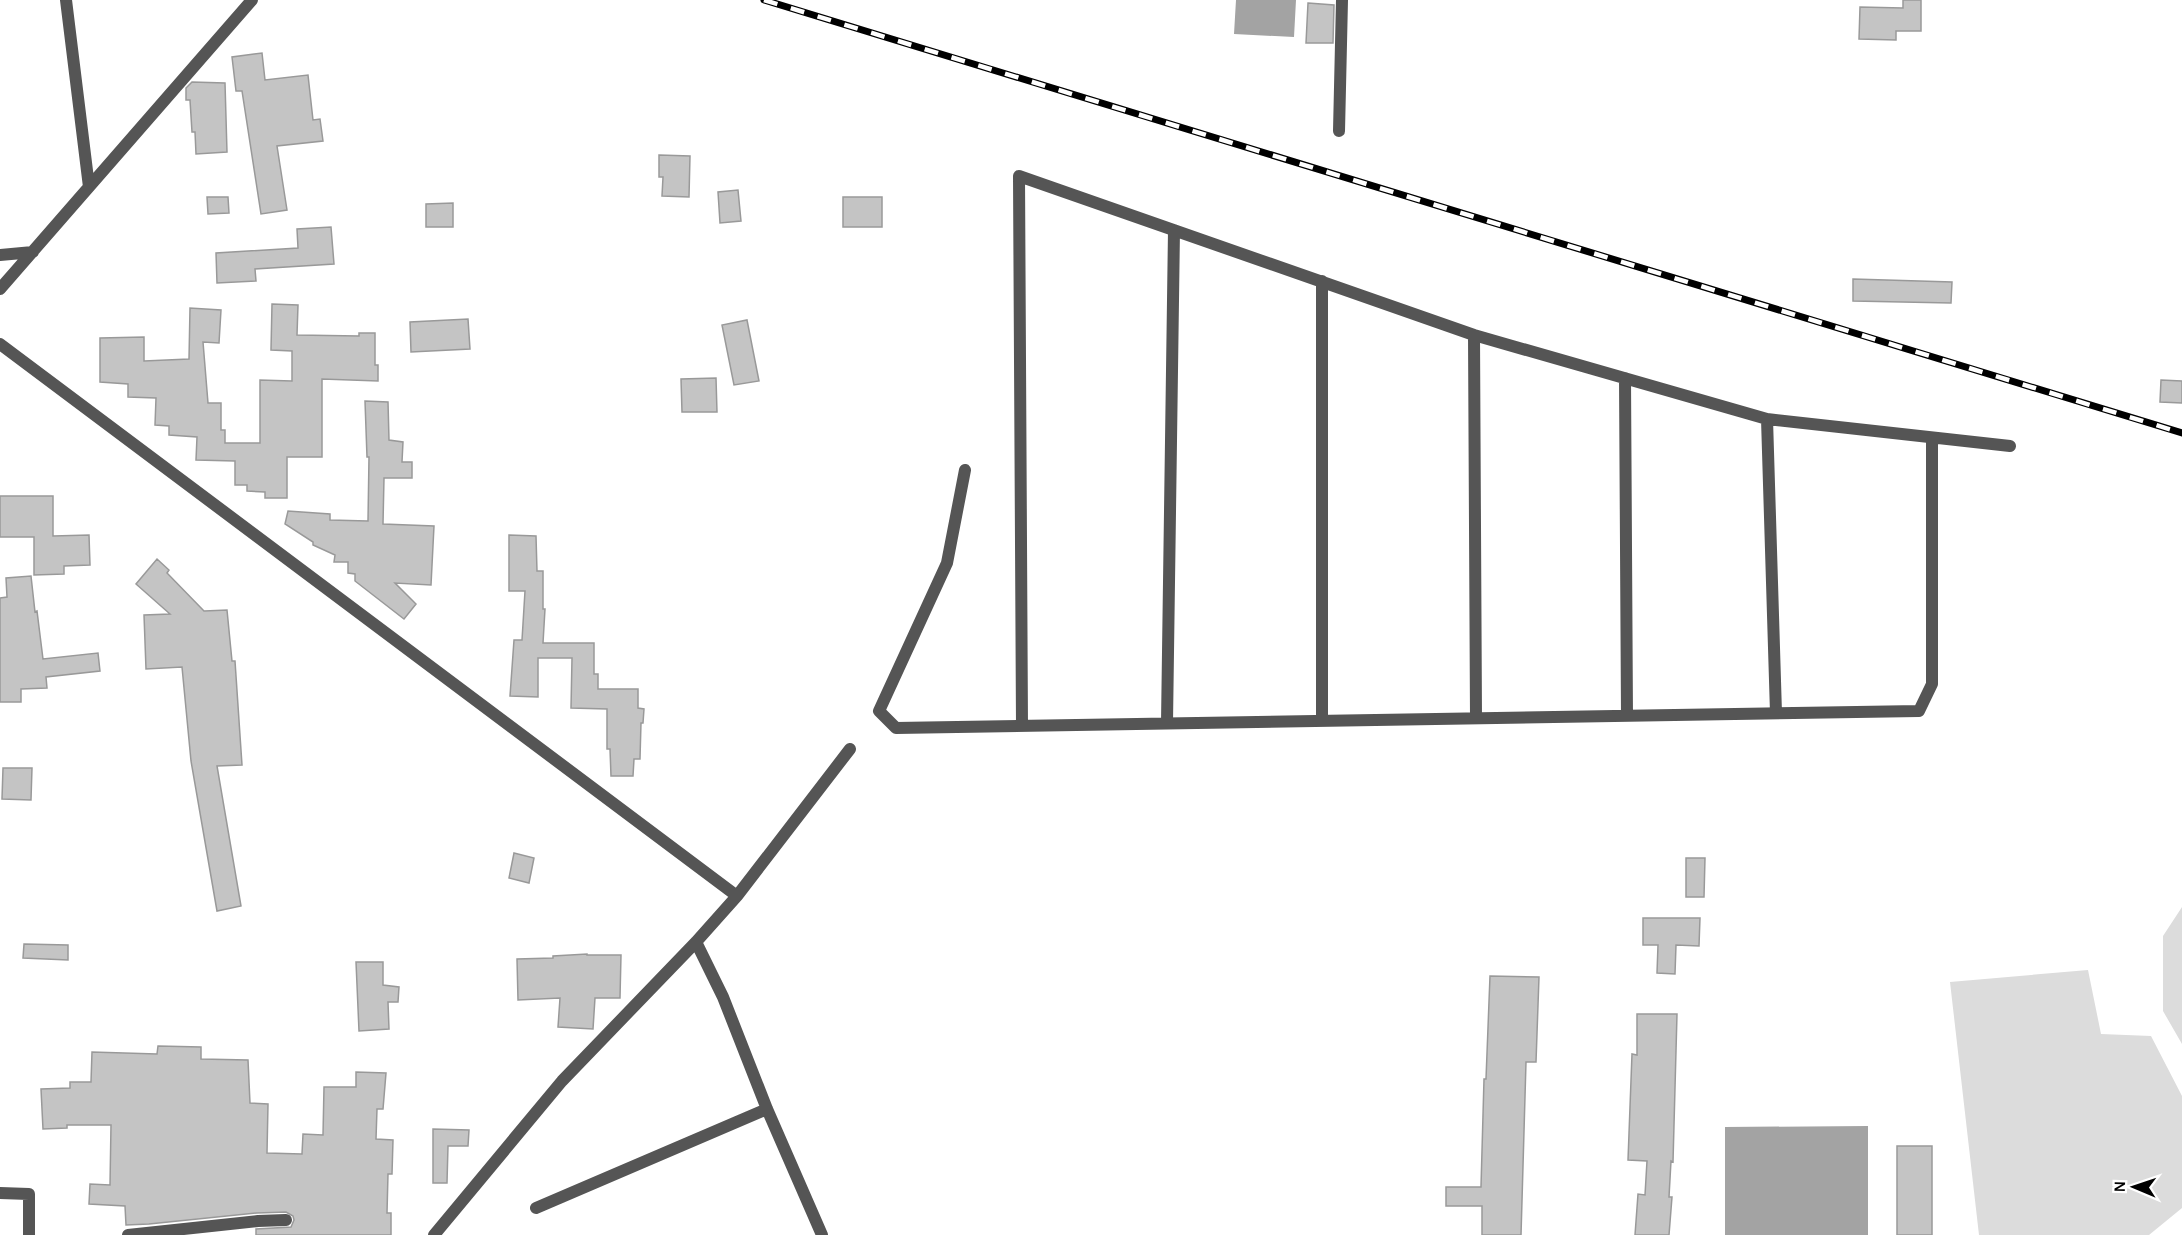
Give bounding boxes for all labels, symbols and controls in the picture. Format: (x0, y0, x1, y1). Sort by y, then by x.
north arrow (2104, 1157, 2164, 1217)
text: N (2110, 1180, 2129, 1193)

